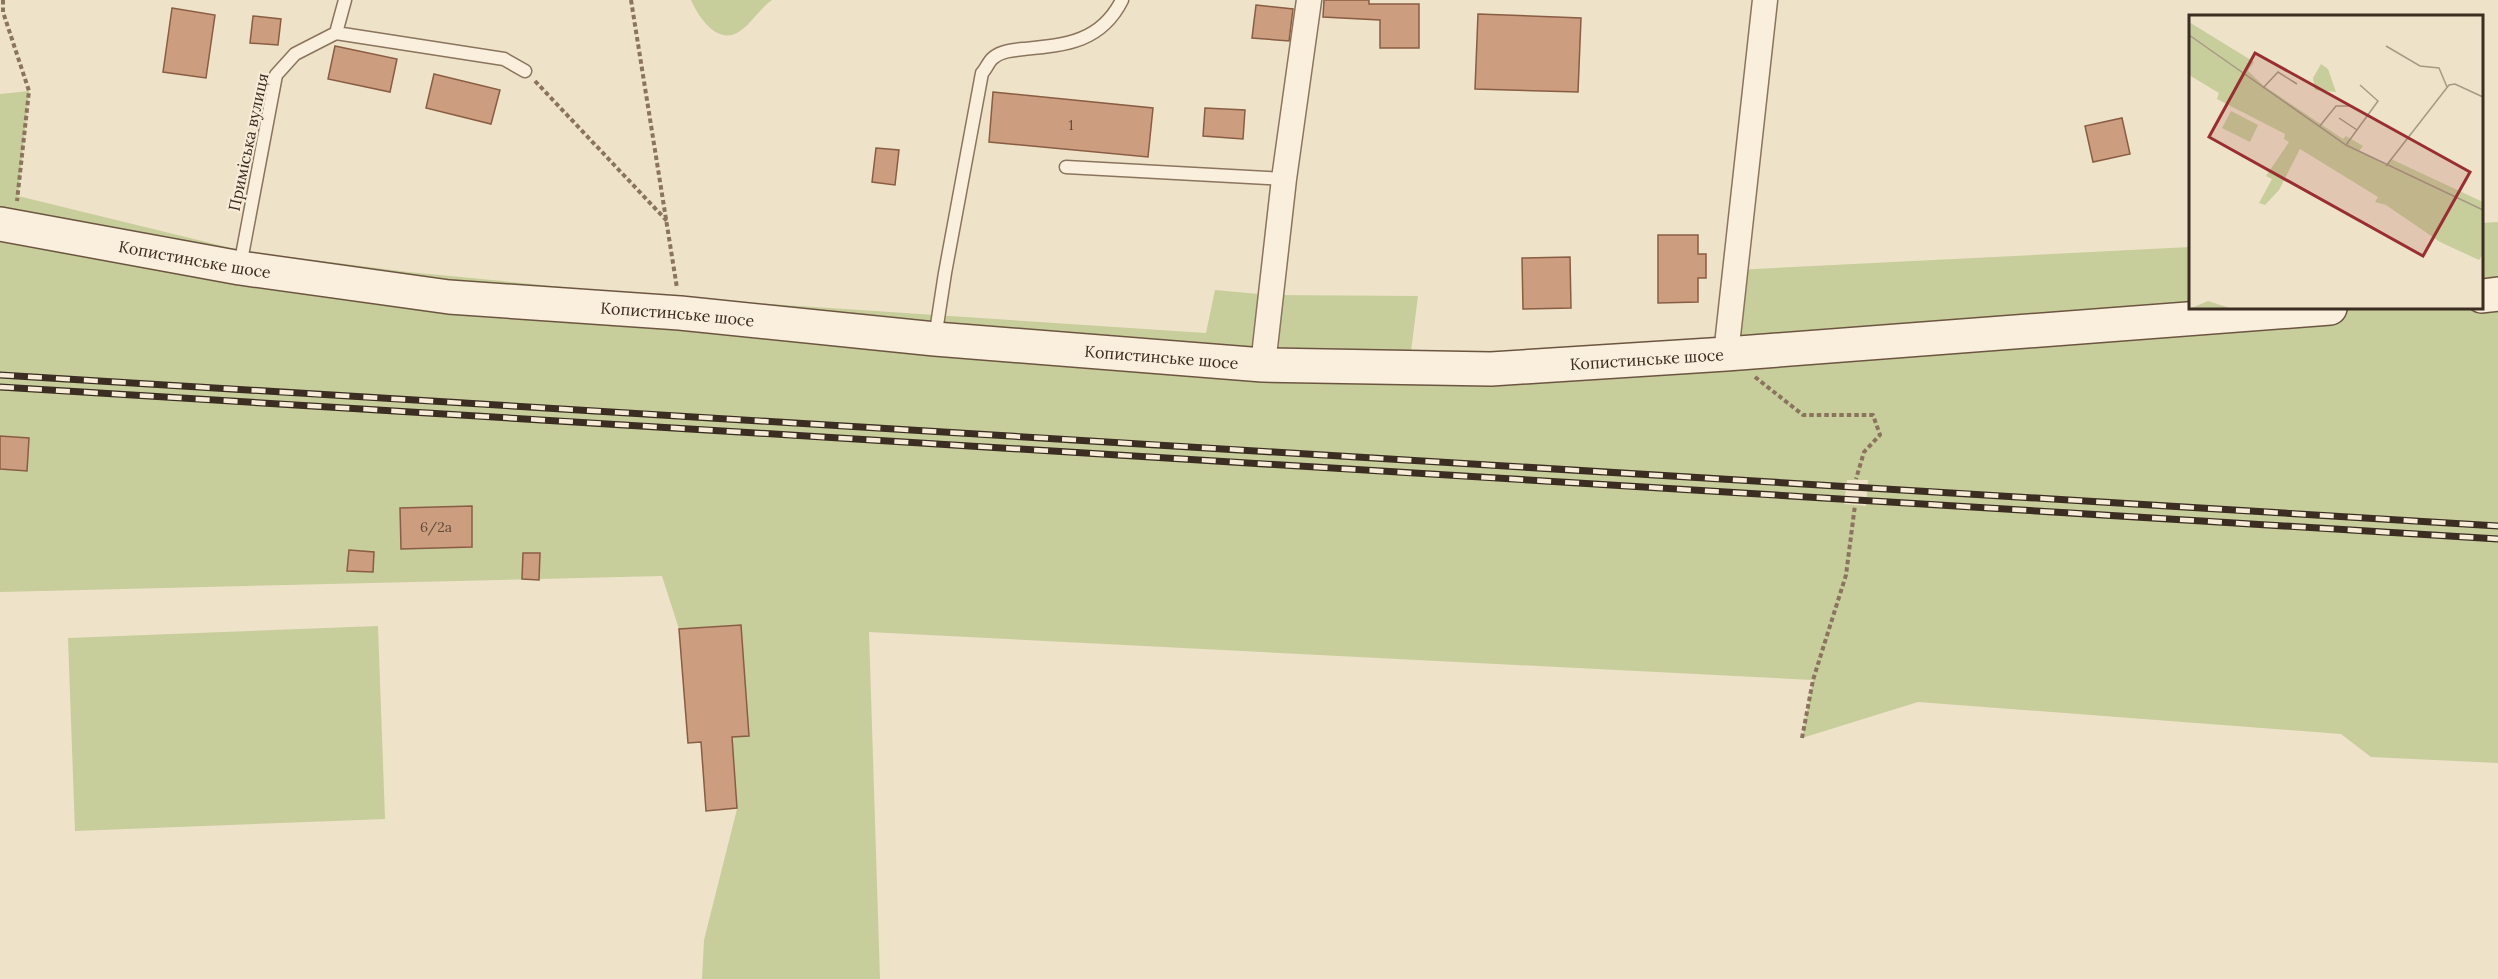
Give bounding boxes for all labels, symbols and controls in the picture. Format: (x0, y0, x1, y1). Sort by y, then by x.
inset map (2189, 15, 2483, 309)
street label: Приміська вулиця (224, 71, 272, 213)
house number: 1 (1068, 116, 1074, 134)
street label: Копистинське шосе (117, 236, 272, 282)
street label: Копистинське шосе (600, 298, 755, 331)
street label: Копистинське шосе (1084, 341, 1239, 373)
street label: Копистинське шосе (1569, 344, 1725, 374)
house number: 6/2а (420, 518, 452, 536)

